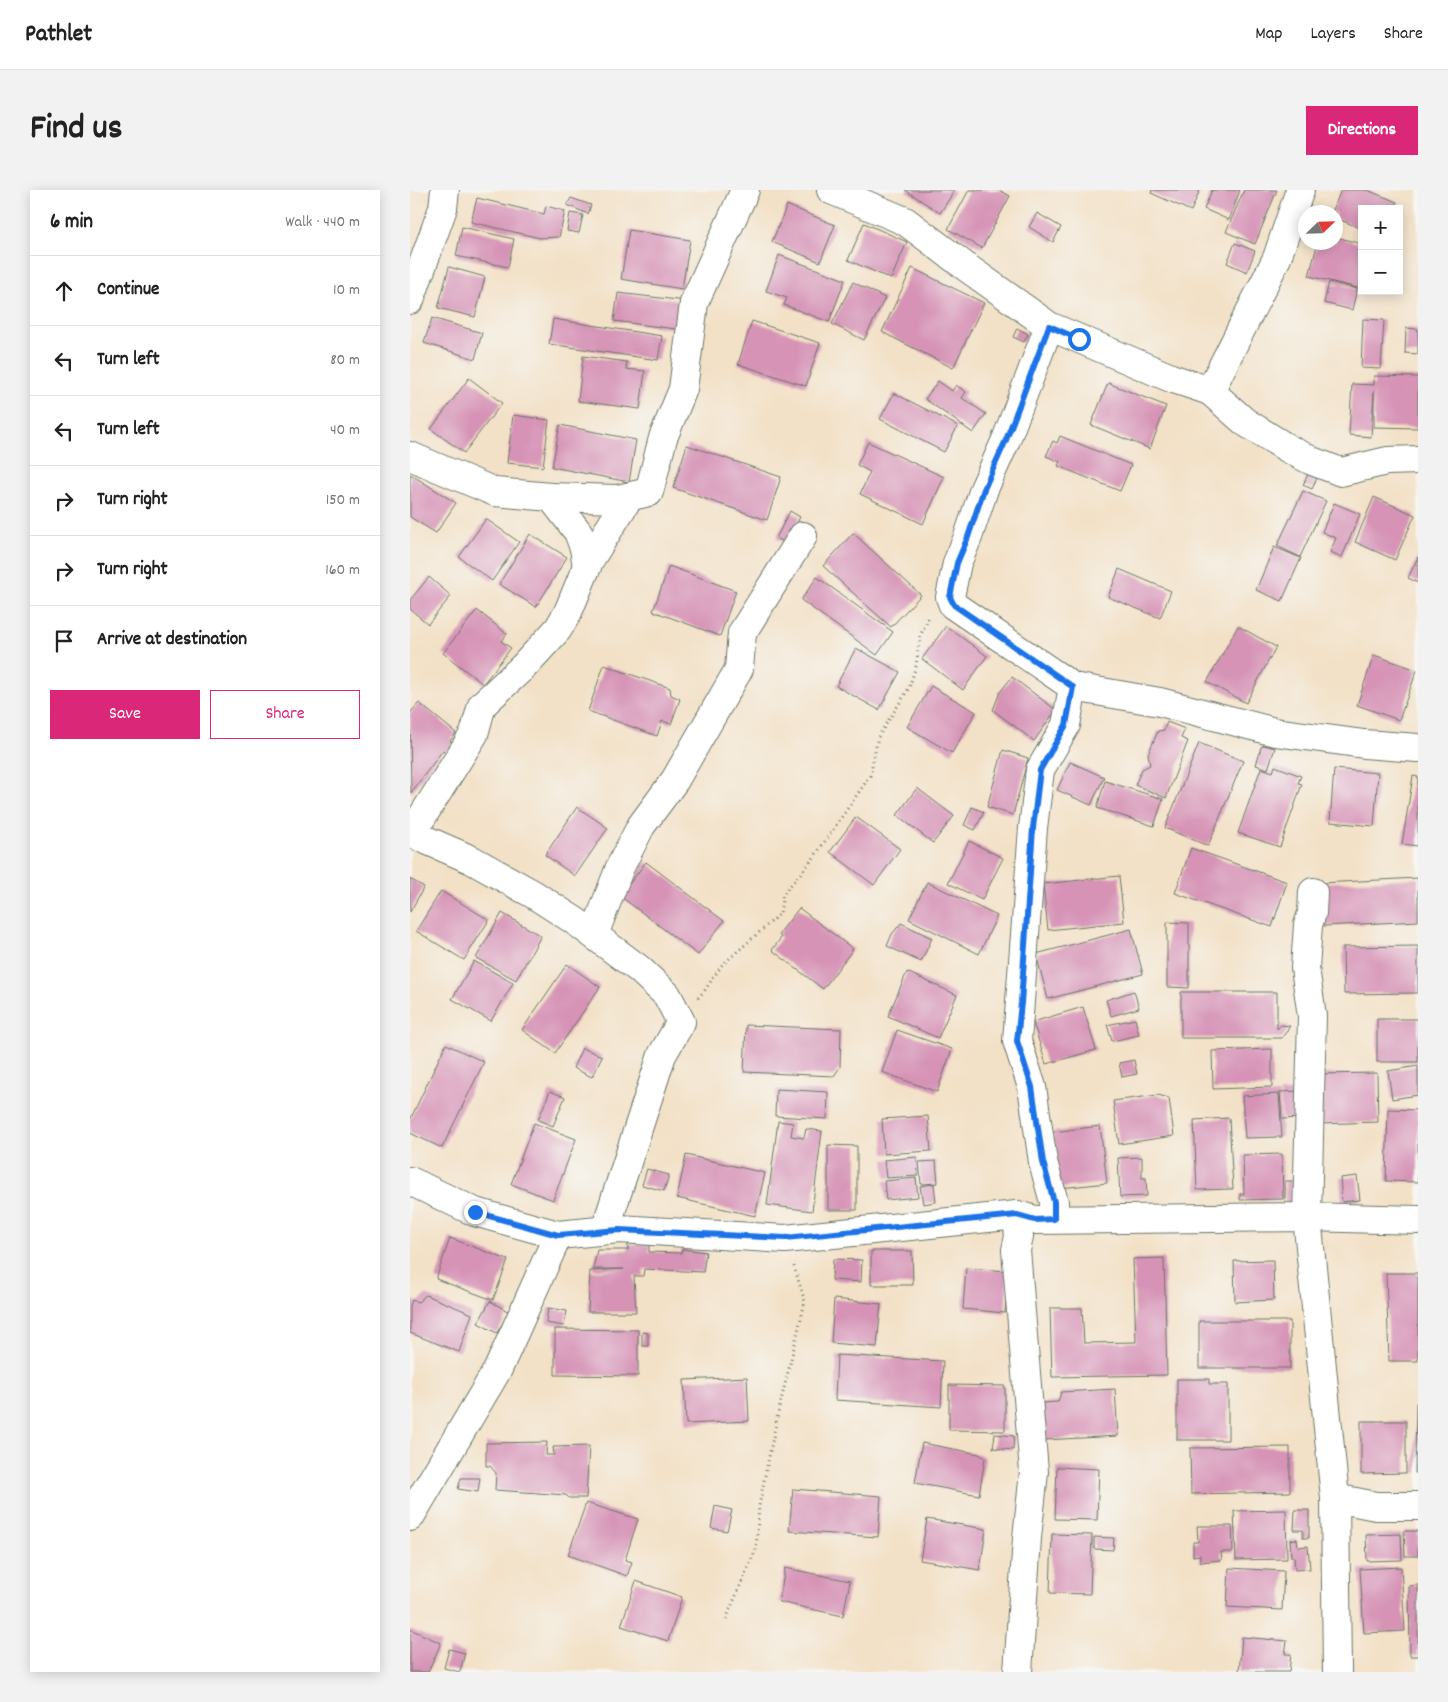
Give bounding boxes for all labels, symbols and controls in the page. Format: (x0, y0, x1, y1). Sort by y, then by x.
text: Pathlet (25, 18, 92, 52)
text: Map (1255, 22, 1282, 47)
text: Layers (1310, 22, 1356, 47)
text: Share (1384, 22, 1423, 47)
text: Find us (30, 105, 122, 155)
button: Directions (1306, 106, 1418, 155)
north arrow (1298, 205, 1343, 250)
map controls (1358, 205, 1403, 295)
button: + (1358, 205, 1403, 250)
text: 6 min (50, 208, 93, 238)
text: Walk · 440 m (285, 211, 360, 234)
button: − (1358, 250, 1403, 295)
icon: ahead (50, 277, 78, 305)
text: Continue (97, 277, 159, 304)
text: 10 m (333, 279, 360, 302)
route start (1068, 328, 1091, 351)
icon: left (50, 347, 78, 375)
text: Turn left (97, 347, 160, 374)
text: 80 m (330, 349, 360, 372)
icon: left (50, 417, 78, 445)
text: Turn left (97, 417, 160, 444)
text: 40 m (330, 419, 360, 442)
icon: right (50, 487, 78, 515)
text: Turn right (97, 487, 168, 514)
text: 150 m (326, 489, 360, 512)
icon: right (50, 557, 78, 585)
text: Turn right (97, 557, 168, 584)
text: 160 m (325, 559, 360, 582)
icon: arrive (50, 627, 78, 655)
text: Arrive at destination (97, 627, 247, 654)
button: Save (50, 690, 200, 739)
button: Share (210, 690, 360, 739)
route end (464, 1201, 487, 1224)

